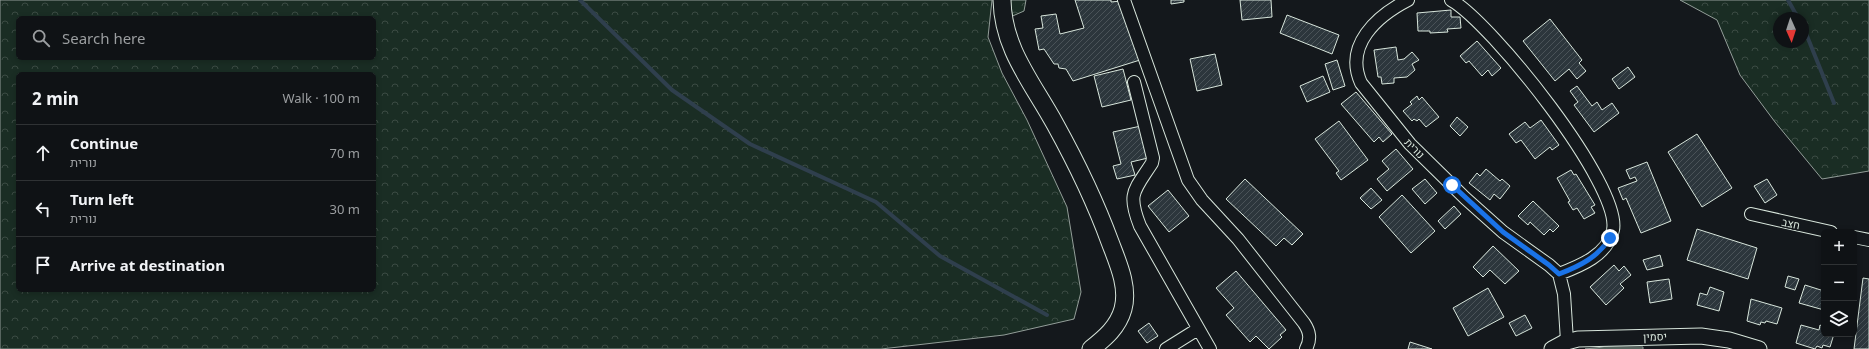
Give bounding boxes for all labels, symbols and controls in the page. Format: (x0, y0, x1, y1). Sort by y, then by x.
north arrow (1773, 12, 1809, 48)
search box (16, 16, 376, 60)
icon: search (30, 27, 52, 49)
text: Search here (62, 28, 145, 48)
text: 2 min (32, 87, 79, 110)
text: Walk · 100 m (282, 89, 360, 107)
text: Continue (70, 133, 138, 153)
street label: נורית (1402, 135, 1428, 161)
icon: ahead (32, 142, 54, 164)
text: 70 m (330, 144, 360, 162)
text: נורית (70, 153, 97, 171)
route start (1443, 176, 1461, 194)
text: Turn left (70, 189, 134, 209)
icon: left (32, 198, 54, 220)
text: 30 m (330, 200, 360, 218)
text: נורית (70, 209, 97, 227)
street label: חצב (1780, 214, 1802, 232)
route end (1601, 229, 1619, 247)
map controls (1821, 229, 1857, 337)
button: + (1821, 229, 1857, 265)
icon: arrive (32, 254, 54, 276)
text: Arrive at destination (70, 255, 225, 275)
button: − (1821, 265, 1857, 301)
button: layers (1821, 301, 1857, 337)
street label: יסמין (1643, 328, 1667, 344)

